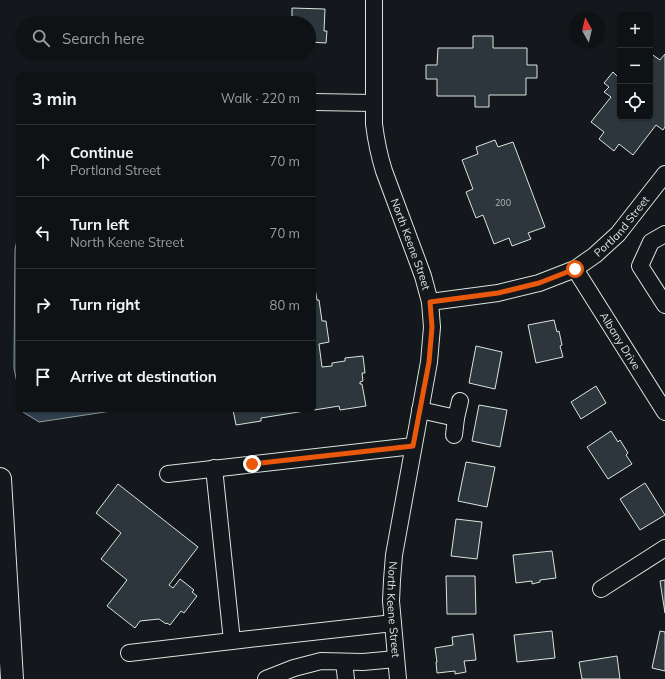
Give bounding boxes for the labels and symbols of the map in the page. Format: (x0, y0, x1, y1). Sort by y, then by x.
north arrow (569, 12, 605, 48)
street label: Portland Street (591, 193, 652, 260)
street label: North Keene Street (388, 196, 433, 292)
house number: 200 (495, 197, 511, 208)
route start (566, 260, 584, 278)
street label: Albany Drive (597, 309, 644, 372)
route end (243, 455, 261, 473)
street label: North Keene Street (384, 561, 403, 658)

